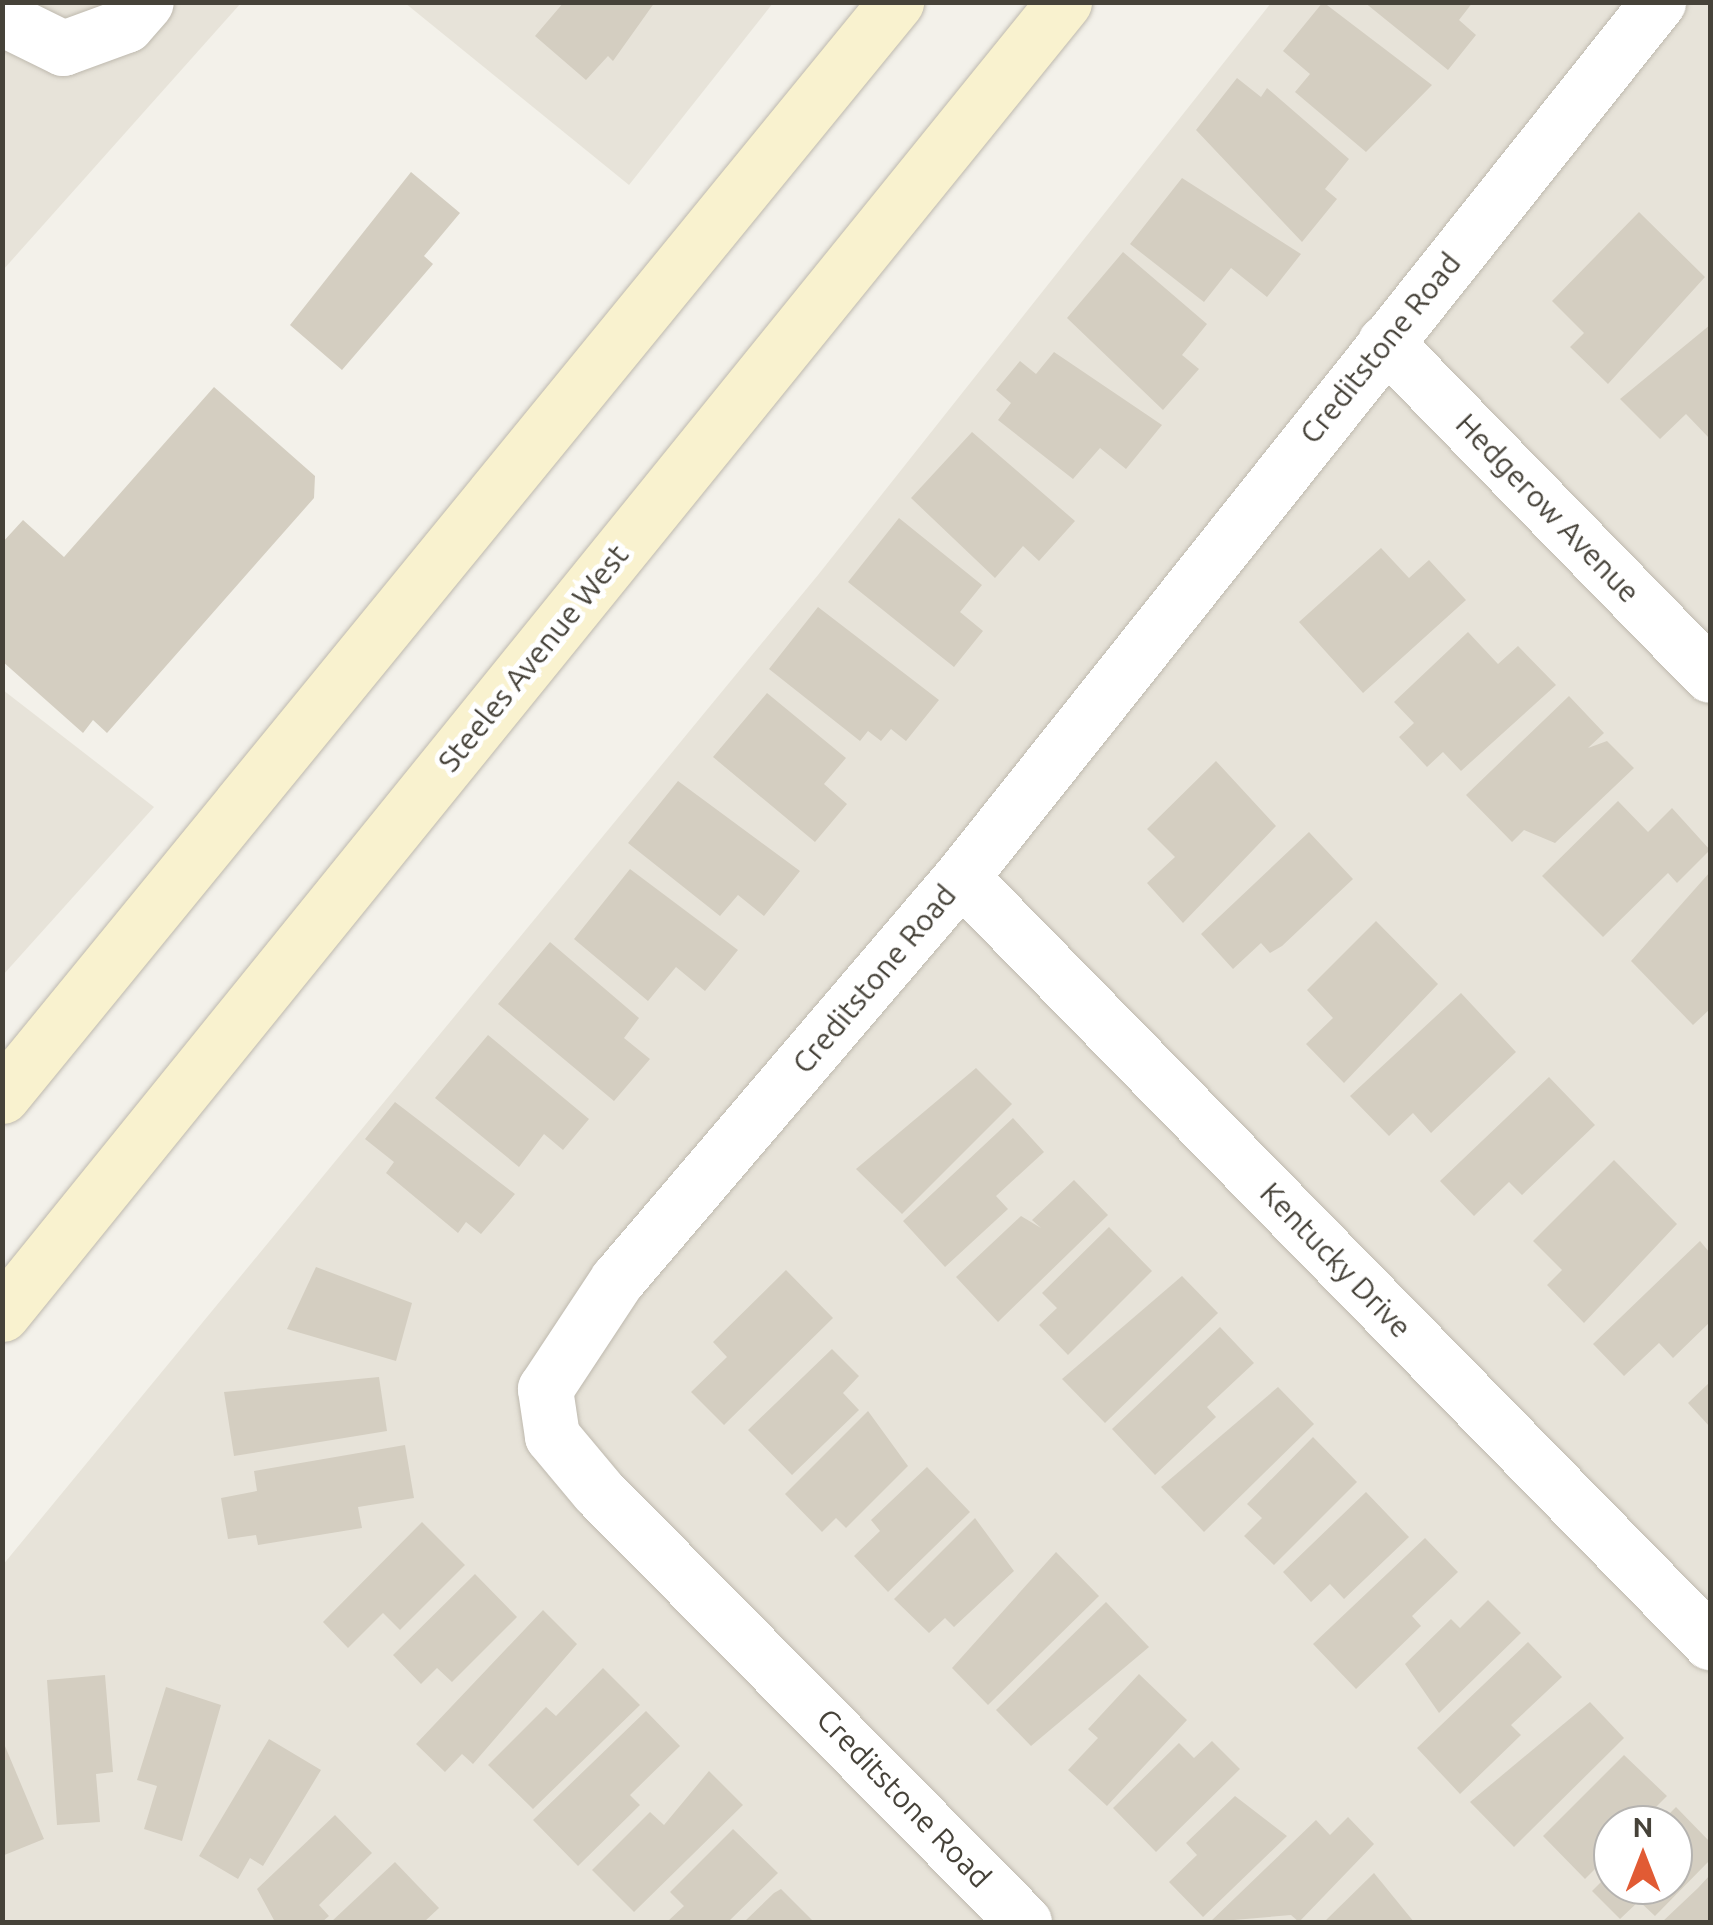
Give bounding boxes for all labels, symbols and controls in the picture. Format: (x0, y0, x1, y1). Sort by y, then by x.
street label: Creditstone Road (1292, 245, 1468, 451)
street label: Hedgerow Avenue (1449, 406, 1647, 610)
street label: Steeles Avenue West (430, 537, 636, 779)
street label: Creditstone Road (785, 877, 963, 1081)
street label: Kentucky Drive (1253, 1175, 1419, 1345)
street label: Creditstone Road (809, 1701, 999, 1895)
north arrow (1593, 1805, 1693, 1905)
text: N (1633, 1811, 1653, 1842)

